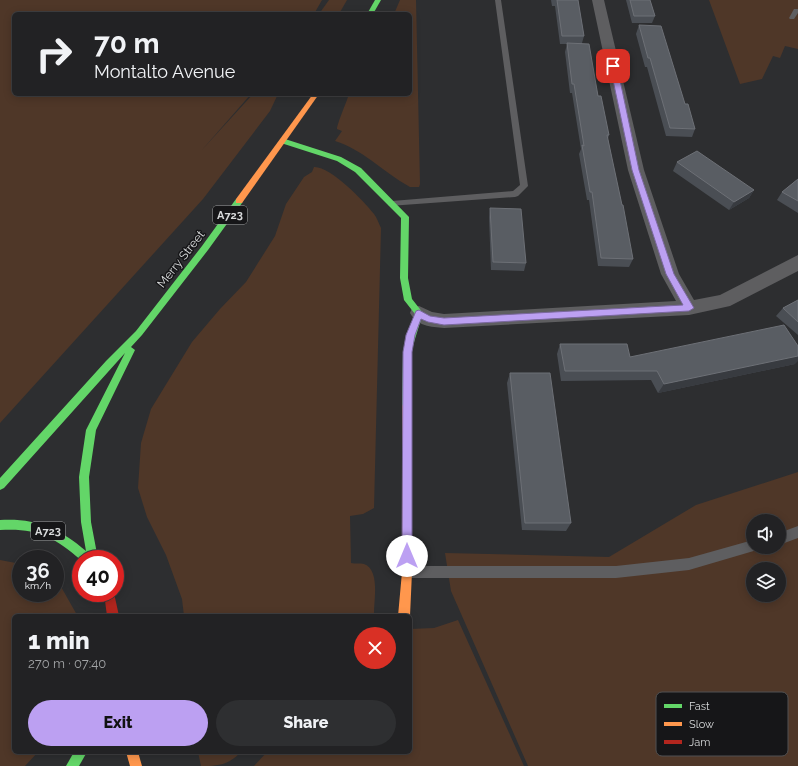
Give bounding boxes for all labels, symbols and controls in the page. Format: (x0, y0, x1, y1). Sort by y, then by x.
text: 70 m (94, 27, 160, 60)
icon: right (28, 28, 80, 80)
pin (596, 49, 630, 83)
icon: arrive (602, 55, 624, 77)
text: Montalto Avenue (94, 61, 235, 82)
road number: A723 (213, 206, 247, 224)
street label: Merry Street (154, 228, 208, 290)
map controls (746, 514, 786, 602)
button: sound (746, 514, 786, 554)
road number: A723 (31, 522, 65, 540)
position arrow (386, 535, 428, 577)
speed limit sign: 40 (72, 550, 124, 602)
text: 36 (26, 559, 50, 583)
button: layers (746, 562, 786, 602)
text: km/h (25, 580, 51, 591)
text: 1 min (28, 626, 90, 655)
button: close (354, 627, 396, 669)
text: 270 m · 07:40 (28, 656, 106, 671)
legend (656, 692, 788, 756)
button: Exit (28, 700, 208, 746)
button: Share (216, 700, 396, 746)
text: Fast (689, 700, 710, 713)
text: Slow (689, 718, 714, 731)
text: Jam (689, 736, 710, 749)

